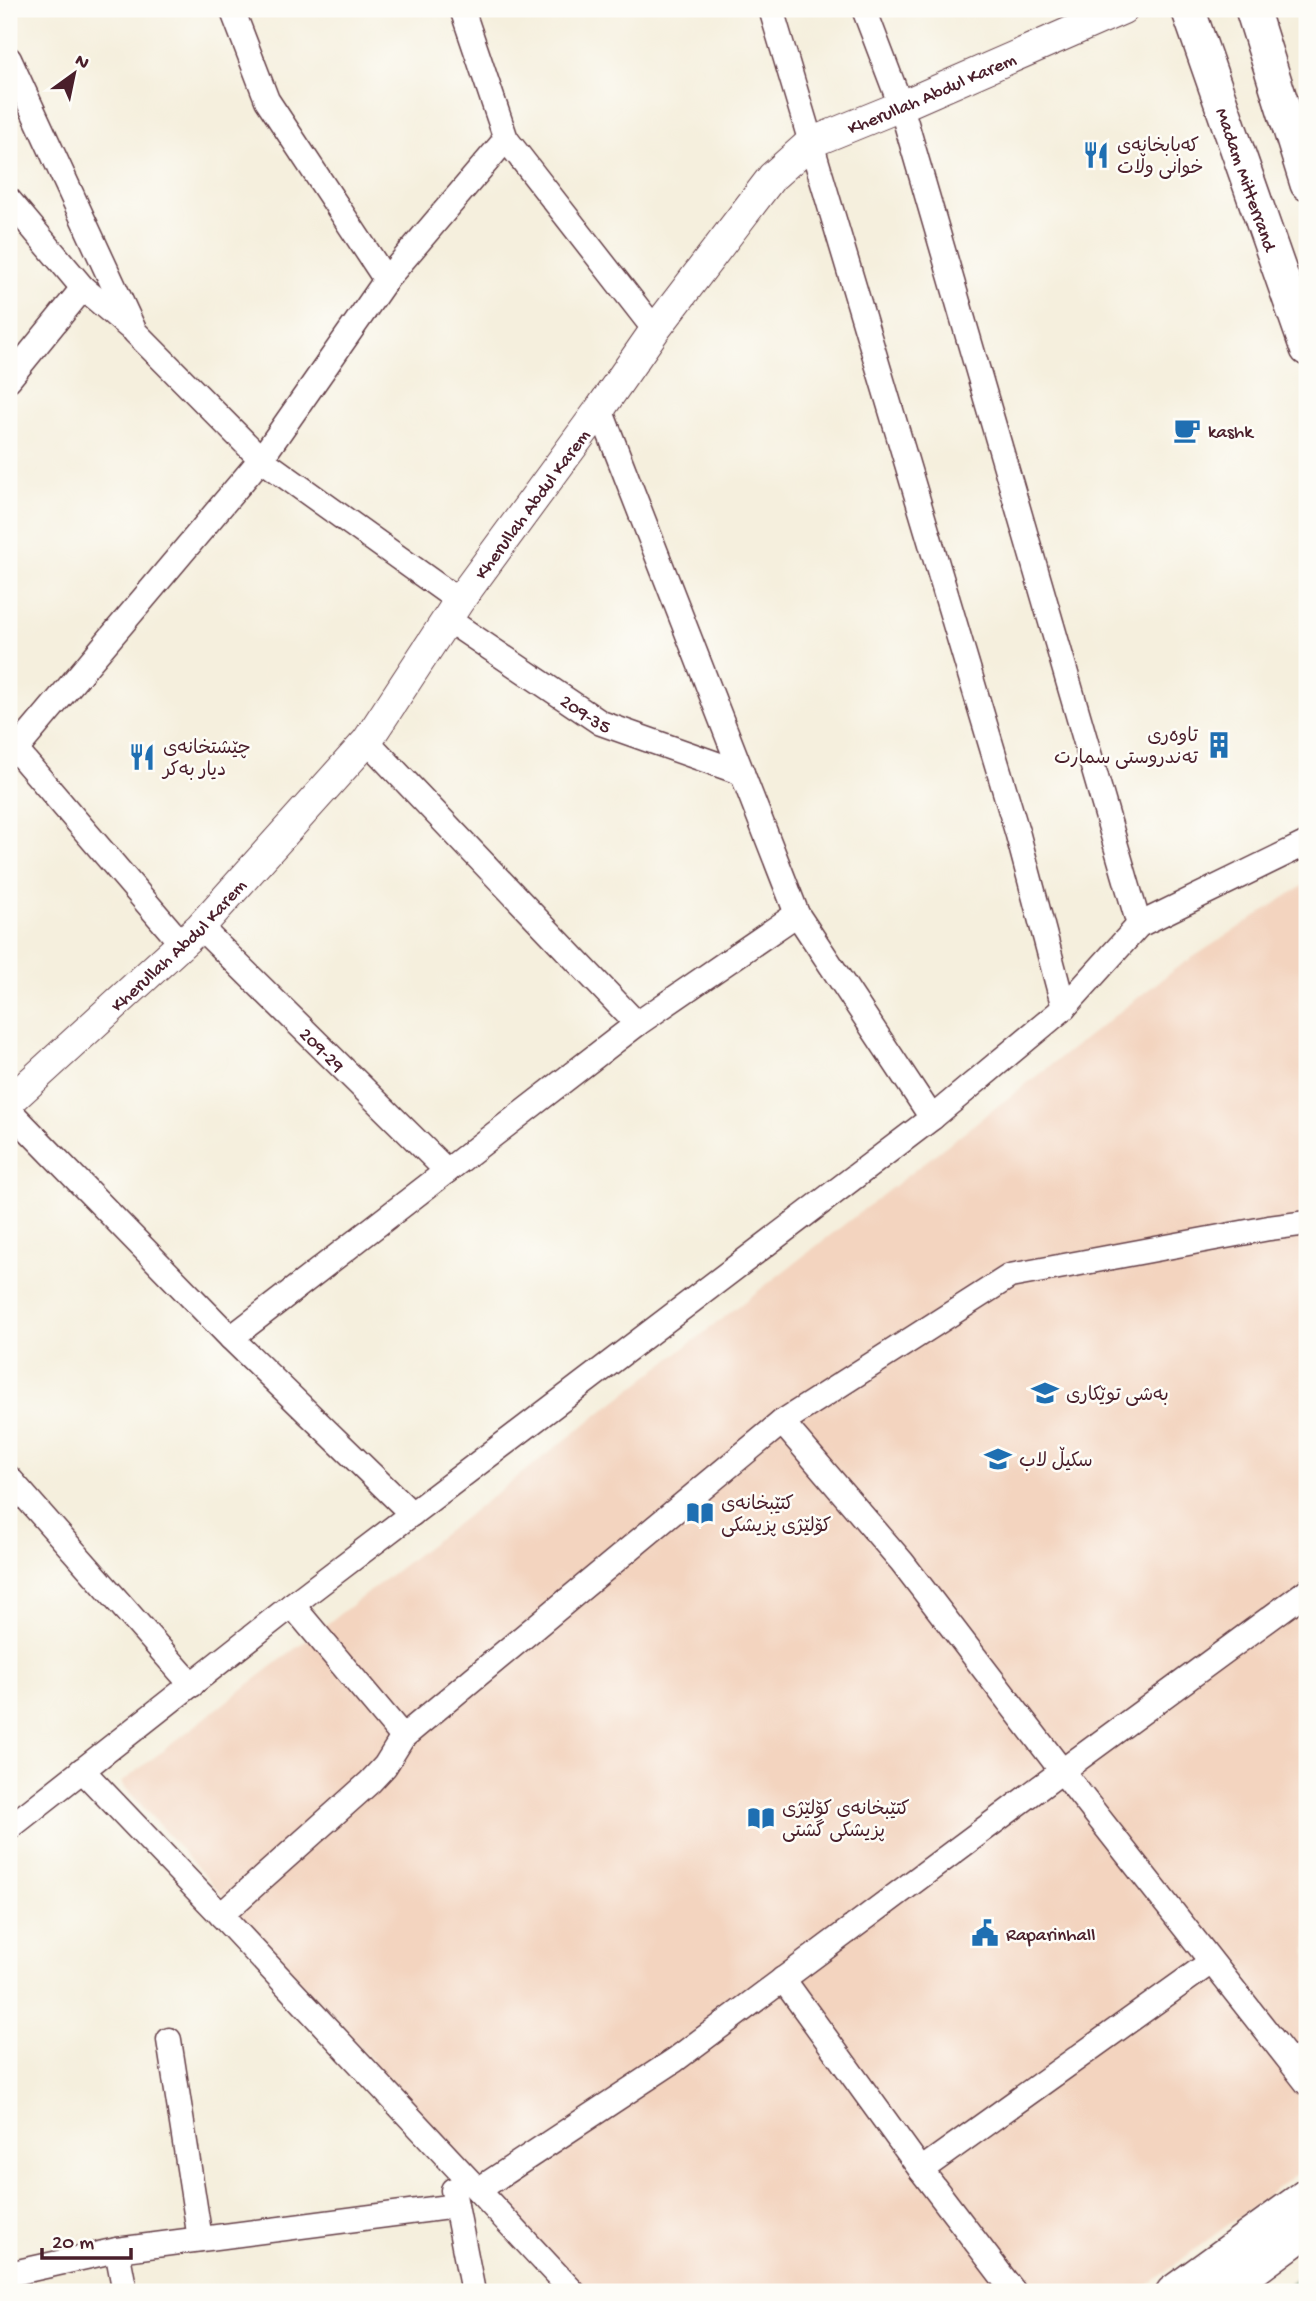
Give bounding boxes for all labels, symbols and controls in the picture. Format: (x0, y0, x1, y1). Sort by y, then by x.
north arrow (38, 38, 108, 108)
street label: Kherullah Abdul Karem (845, 49, 1021, 141)
text: N (70, 50, 93, 76)
street label: Madam Mitterrand (1208, 105, 1280, 257)
place label: کەبابخانەی خوانی وڵات (1117, 136, 1203, 181)
restaurant icon: کەبابخانەی خوانی وڵات (1081, 140, 1111, 170)
cafe icon: kashk (1172, 415, 1202, 445)
place label: kashk (1208, 422, 1254, 445)
street label: Kherullah Abdul Karem (471, 425, 597, 585)
street label: 209-35 (555, 691, 613, 740)
place label: تاوەری تەندروستی سمارت (1054, 726, 1198, 771)
building icon: تاوەری تەندروستی سمارت (1204, 730, 1234, 760)
place label: چێشتخانەی دیار بەکر (161, 738, 251, 783)
restaurant icon: چێشتخانەی دیار بەکر (127, 742, 157, 772)
street label: Kherullah Abdul Karem (107, 875, 253, 1018)
street label: 209-29 (293, 1024, 348, 1079)
school or university icon: بە‌شی توێكاری (1030, 1378, 1060, 1408)
place label: بە‌شی توێكاری (1066, 1385, 1169, 1408)
school or university icon: سكیڵ لاب (983, 1444, 1013, 1474)
place label: سكیڵ لاب (1019, 1446, 1093, 1474)
place label: كتێبخانە‌ی كۆلێژی پزیشكی (721, 1494, 831, 1539)
library icon: كتێبخانە‌ی كۆلێژی پزیشكی (685, 1498, 715, 1528)
place label: کتێبخانەی کۆلێژی پزیشکی گشتی (782, 1799, 910, 1844)
library icon: کتێبخانەی کۆلێژی پزیشکی گشتی (746, 1803, 776, 1833)
public building icon: Raparinhall (970, 1918, 1000, 1948)
place label: Raparinhall (1006, 1925, 1095, 1948)
scale bar (42, 2217, 131, 2261)
text: 20 m (52, 2232, 94, 2257)

